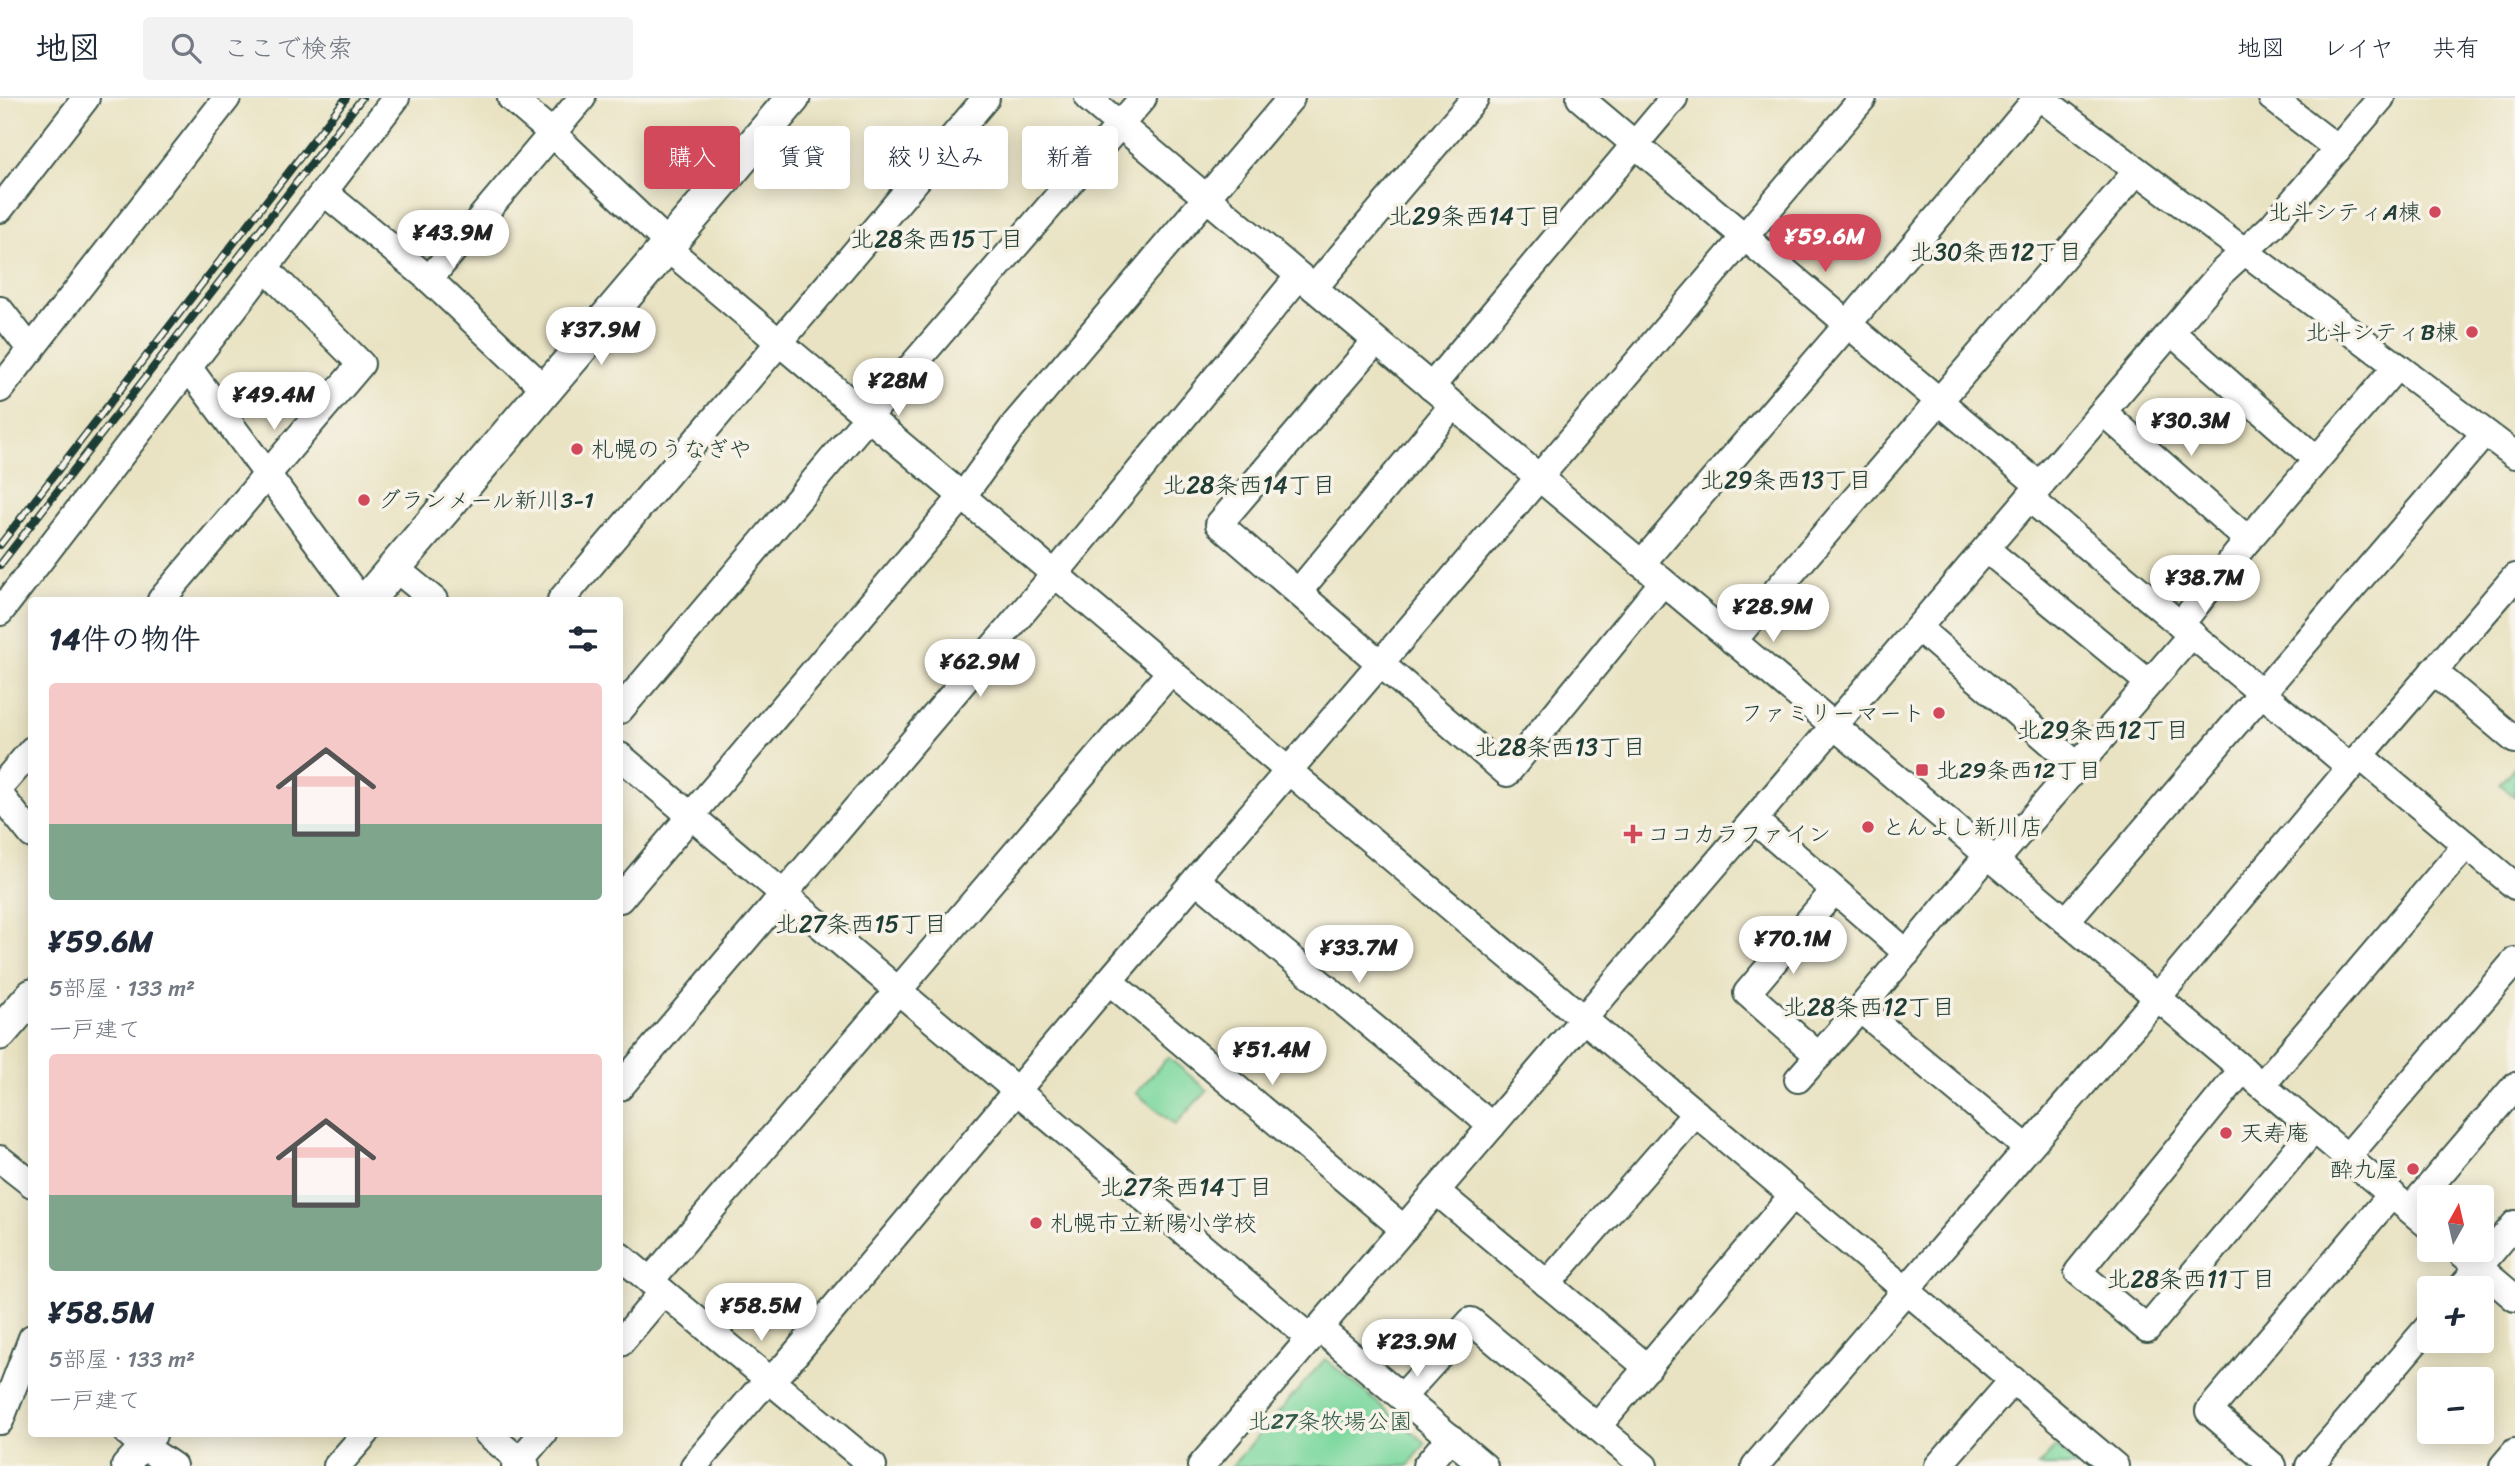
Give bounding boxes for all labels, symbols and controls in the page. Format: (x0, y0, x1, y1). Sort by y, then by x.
search box (143, 17, 633, 80)
text: 地図 (35, 19, 101, 77)
text: ここで検索 (223, 25, 353, 71)
text: 地図 (2237, 27, 2285, 69)
text: レイヤ (2323, 27, 2394, 69)
text: 共有 (2432, 27, 2480, 69)
icon: search (167, 29, 205, 67)
chip: 購入 (644, 126, 740, 189)
chip: 賃貸 (754, 126, 850, 189)
chip: 絞り込み (864, 126, 1008, 189)
chip: 新着 (1022, 126, 1118, 189)
place label: 北斗シティA棟 (2268, 192, 2421, 233)
district label: 北29条西14丁目 (1388, 195, 1562, 237)
marker: 北斗シティA棟 (2427, 204, 2443, 220)
pin: ¥43.9M (396, 211, 510, 270)
text: ¥43.9M (413, 212, 493, 253)
pin: ¥59.6M (1768, 214, 1882, 274)
text: ¥59.6M (1785, 216, 1865, 257)
district label: 北28条西15丁目 (850, 218, 1024, 260)
district label: 北30条西12丁目 (1910, 231, 2082, 273)
pin: ¥37.9M (544, 308, 658, 367)
text: ¥37.9M (562, 309, 640, 350)
place label: 北斗シティB棟 (2305, 312, 2458, 353)
marker: 北斗シティB棟 (2464, 324, 2480, 340)
pin: ¥28M (857, 358, 939, 418)
text: ¥28M (869, 360, 927, 401)
pin: ¥49.4M (217, 372, 331, 432)
text: ¥49.4M (233, 374, 315, 415)
pin: ¥30.3M (2134, 398, 2248, 458)
text: ¥30.3M (2152, 400, 2230, 441)
place label: 札幌のうなぎや (591, 429, 752, 470)
marker: 札幌のうなぎや (569, 441, 585, 457)
district label: 北29条西13丁目 (1700, 459, 1872, 501)
district label: 北28条西14丁目 (1162, 464, 1336, 506)
place label: グランメール新川3-1 (378, 480, 594, 521)
marker: グランメール新川3-1 (356, 492, 372, 508)
pin: ¥38.7M (2148, 556, 2262, 615)
text: ¥38.7M (2166, 557, 2244, 598)
pin: ¥28.9M (1716, 584, 1830, 644)
text: ¥28.9M (1733, 586, 1813, 627)
text: 14件の物件 (49, 612, 201, 666)
icon: filters (564, 620, 602, 658)
pin: ¥62.9M (923, 640, 1037, 699)
text: ¥62.9M (941, 641, 1019, 682)
place label: ファミリーマート (1741, 693, 1925, 734)
marker: ファミリーマート (1931, 705, 1947, 721)
district label: 北29条西12丁目 (2017, 709, 2189, 751)
district label: 北28条西13丁目 (1474, 726, 1646, 768)
icon: home (263, 729, 389, 855)
place label: 北29条西12丁目 (1936, 750, 2102, 791)
marker: 北29条西12丁目 (1914, 762, 1930, 778)
place label: とんよし新川店 (1882, 807, 2043, 848)
place label: ココカラファイン (1647, 814, 1831, 855)
marker: とんよし新川店 (1860, 819, 1876, 835)
marker: ココカラファイン (1625, 826, 1641, 842)
district label: 北27条西15丁目 (775, 903, 947, 945)
text: ¥59.6M (49, 914, 153, 968)
pin: ¥70.1M (1736, 916, 1850, 976)
text: ¥70.1M (1755, 918, 1831, 959)
pin: ¥33.7M (1302, 926, 1416, 985)
text: ¥33.7M (1321, 927, 1397, 968)
text: 5部屋 · 133 m² (49, 968, 195, 1009)
district label: 北28条西12丁目 (1783, 986, 1955, 1028)
text: 一戸建て (49, 1009, 141, 1050)
pin: ¥51.4M (1215, 1028, 1329, 1087)
text: ¥51.4M (1234, 1029, 1310, 1070)
icon: home (263, 1100, 389, 1226)
place label: 天寿庵 (2240, 1113, 2309, 1154)
marker: 天寿庵 (2218, 1125, 2234, 1141)
place label: 酔九屋 (2330, 1149, 2399, 1190)
marker: 酔九屋 (2405, 1161, 2421, 1177)
district label: 北27条西14丁目 (1100, 1166, 1272, 1208)
north arrow (2417, 1185, 2494, 1262)
map controls (2417, 1185, 2494, 1444)
place label: 札幌市立新陽小学校 (1050, 1203, 1257, 1244)
marker: 札幌市立新陽小学校 (1028, 1215, 1044, 1231)
district label: 北28条西11丁目 (2107, 1258, 2275, 1300)
button: + (2417, 1276, 2494, 1353)
pin: ¥58.5M (704, 1284, 818, 1343)
text: ¥58.5M (49, 1285, 154, 1339)
text: ¥58.5M (721, 1285, 801, 1326)
pin: ¥23.9M (1360, 1320, 1474, 1379)
text: ¥23.9M (1378, 1321, 1456, 1362)
text: 5部屋 · 133 m² (49, 1339, 195, 1380)
button: − (2417, 1367, 2494, 1444)
text: 一戸建て (49, 1380, 141, 1421)
park label: 北27条牧場公園 (1248, 1401, 1412, 1442)

